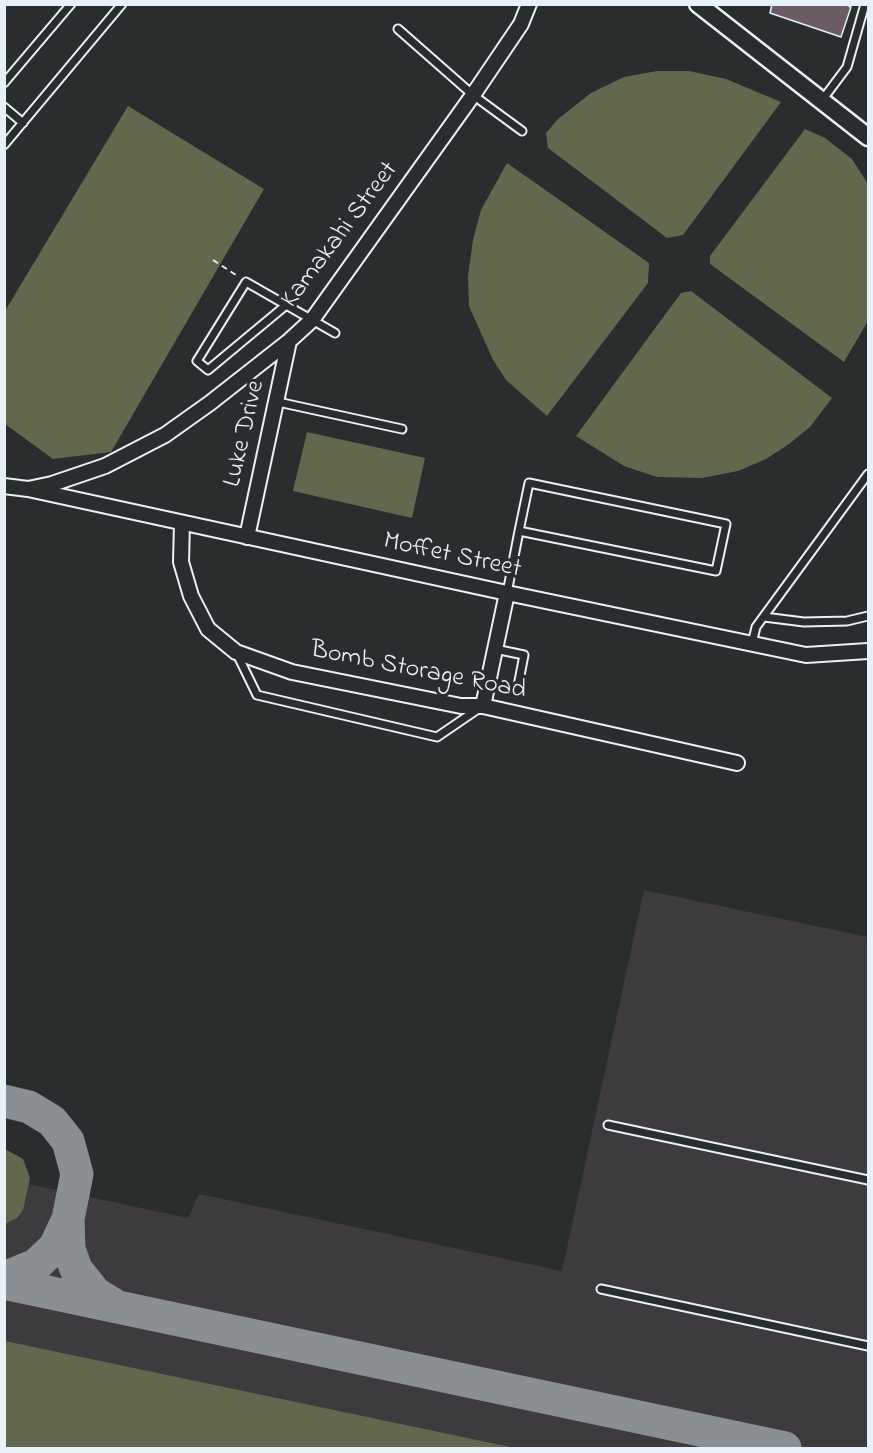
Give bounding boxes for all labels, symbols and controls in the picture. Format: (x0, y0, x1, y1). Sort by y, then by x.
street label: Kamakahi Street (276, 157, 406, 315)
street label: Luke Drive (219, 378, 273, 490)
street label: Moffet Street (380, 527, 524, 587)
street label: Bomb Storage Road (308, 636, 528, 708)

